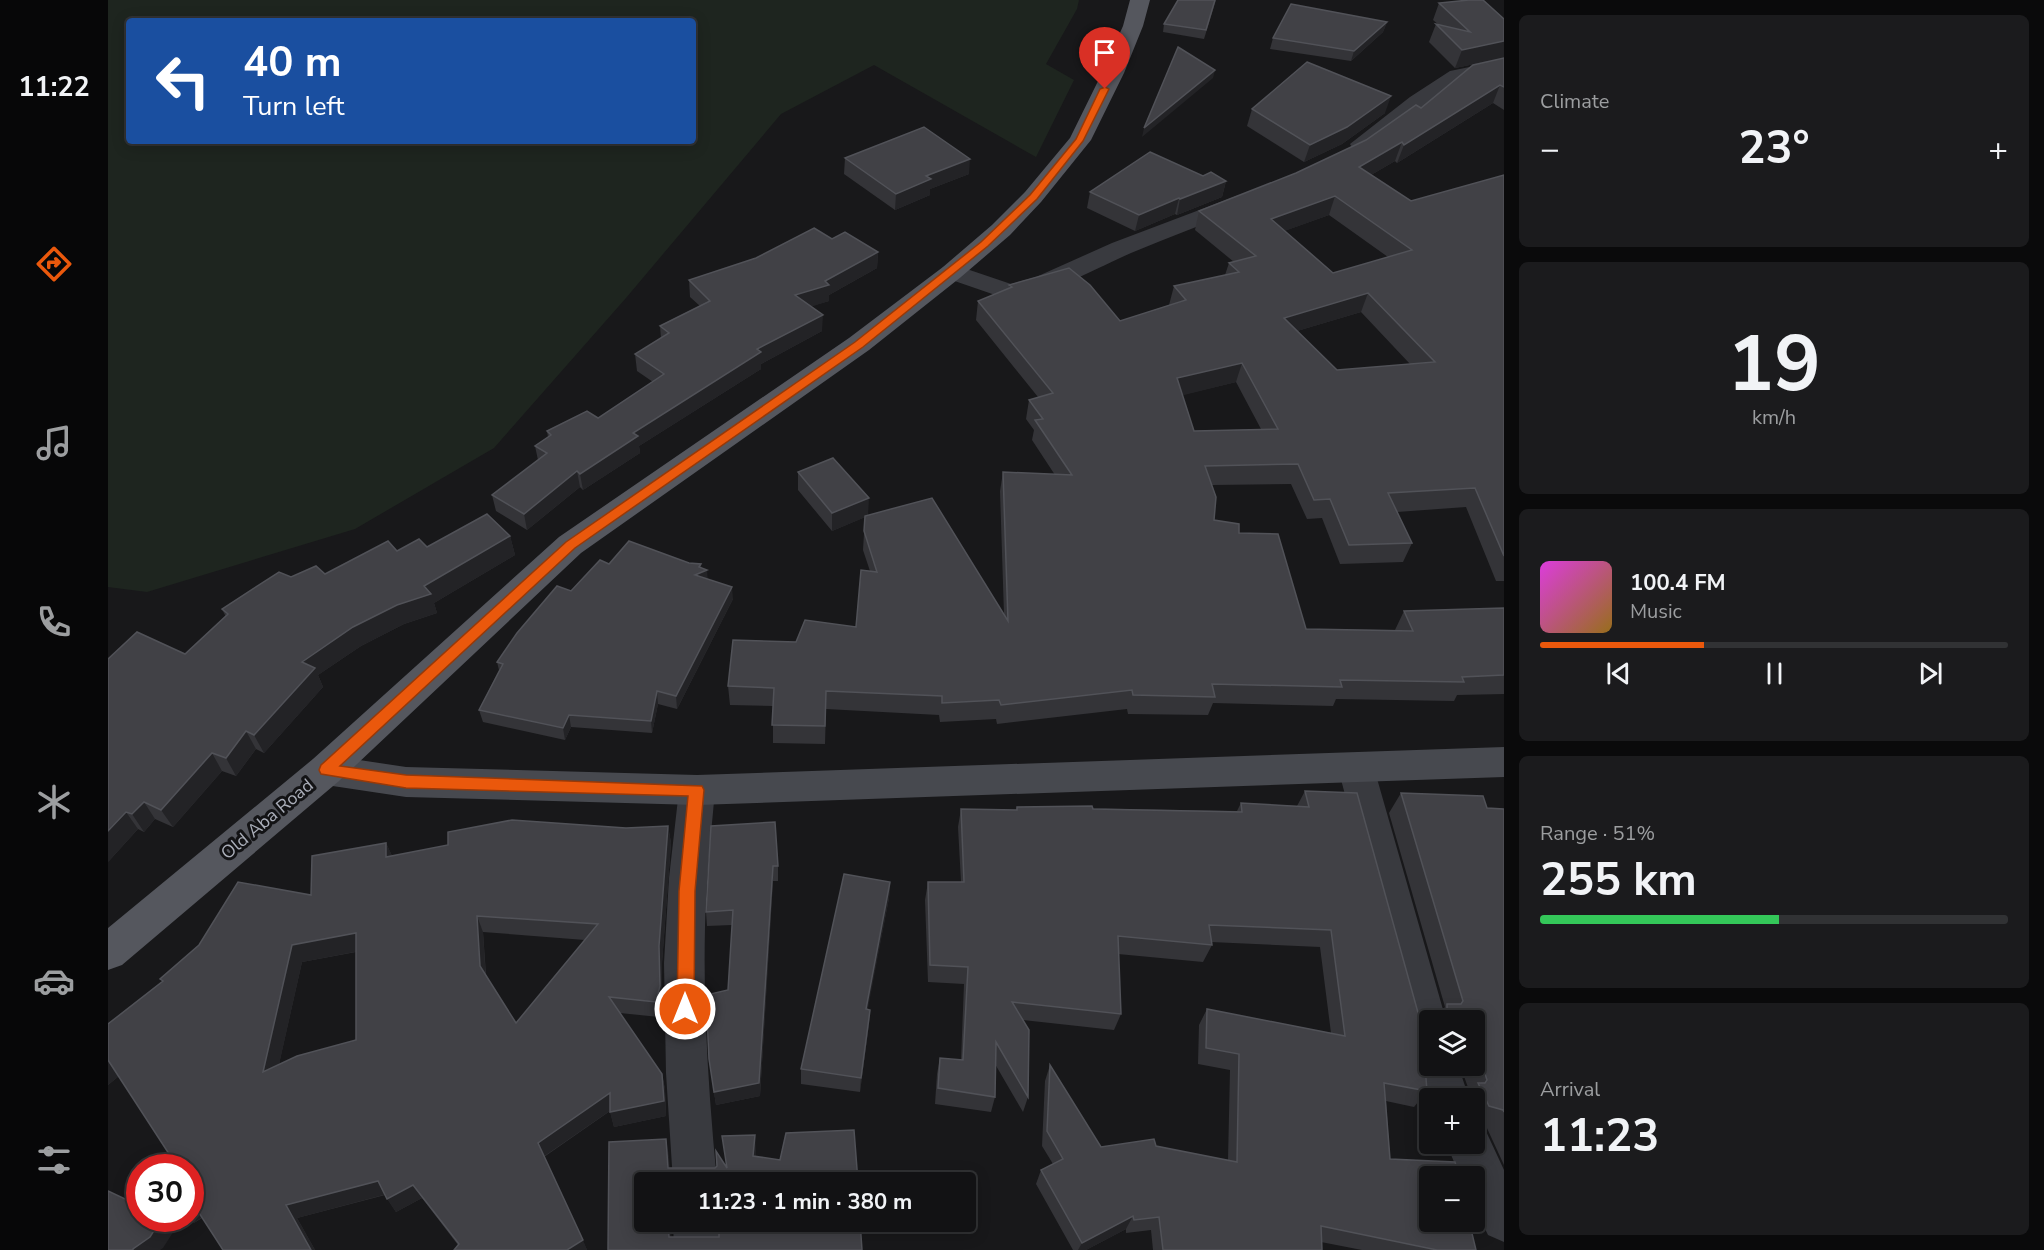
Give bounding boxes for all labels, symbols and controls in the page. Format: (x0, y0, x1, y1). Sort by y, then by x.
pin (1079, 27, 1130, 89)
text: 40 m (243, 34, 342, 91)
icon: arrive (1088, 36, 1121, 69)
icon: left (144, 42, 222, 120)
text: 11:22 (18, 69, 90, 106)
text: Turn left (243, 88, 344, 125)
text: Climate (1540, 88, 1609, 115)
text: 23° (1738, 118, 1810, 179)
text: − (1540, 127, 1560, 172)
text: + (1988, 127, 2008, 172)
icon: directions (33, 243, 75, 285)
text: 19 (1727, 311, 1821, 418)
text: km/h (1752, 404, 1796, 431)
icon: music (33, 422, 75, 464)
text: 100.4 FM (1630, 568, 1726, 598)
text: Music (1630, 598, 1682, 625)
icon: phone (33, 601, 75, 643)
icon: previous (1602, 657, 1635, 690)
icon: pause (1758, 657, 1791, 690)
icon: next (1914, 657, 1947, 690)
street label: Old Aba Road (216, 773, 318, 865)
icon: climate (33, 781, 75, 823)
text: Range · 51% (1540, 820, 1655, 847)
text: 255 km (1540, 850, 1697, 911)
icon: car (33, 960, 75, 1002)
position arrow (653, 977, 717, 1041)
map controls (1419, 1010, 1485, 1232)
button: layers (1419, 1010, 1485, 1076)
text: Arrival (1540, 1076, 1600, 1103)
button: + (1419, 1088, 1485, 1154)
text: 11:23 (1540, 1106, 1659, 1167)
icon: filters (33, 1139, 75, 1181)
speed limit sign: 30 (126, 1154, 204, 1232)
button: − (1419, 1166, 1485, 1232)
text: 11:23 · 1 min · 380 m (698, 1187, 912, 1217)

